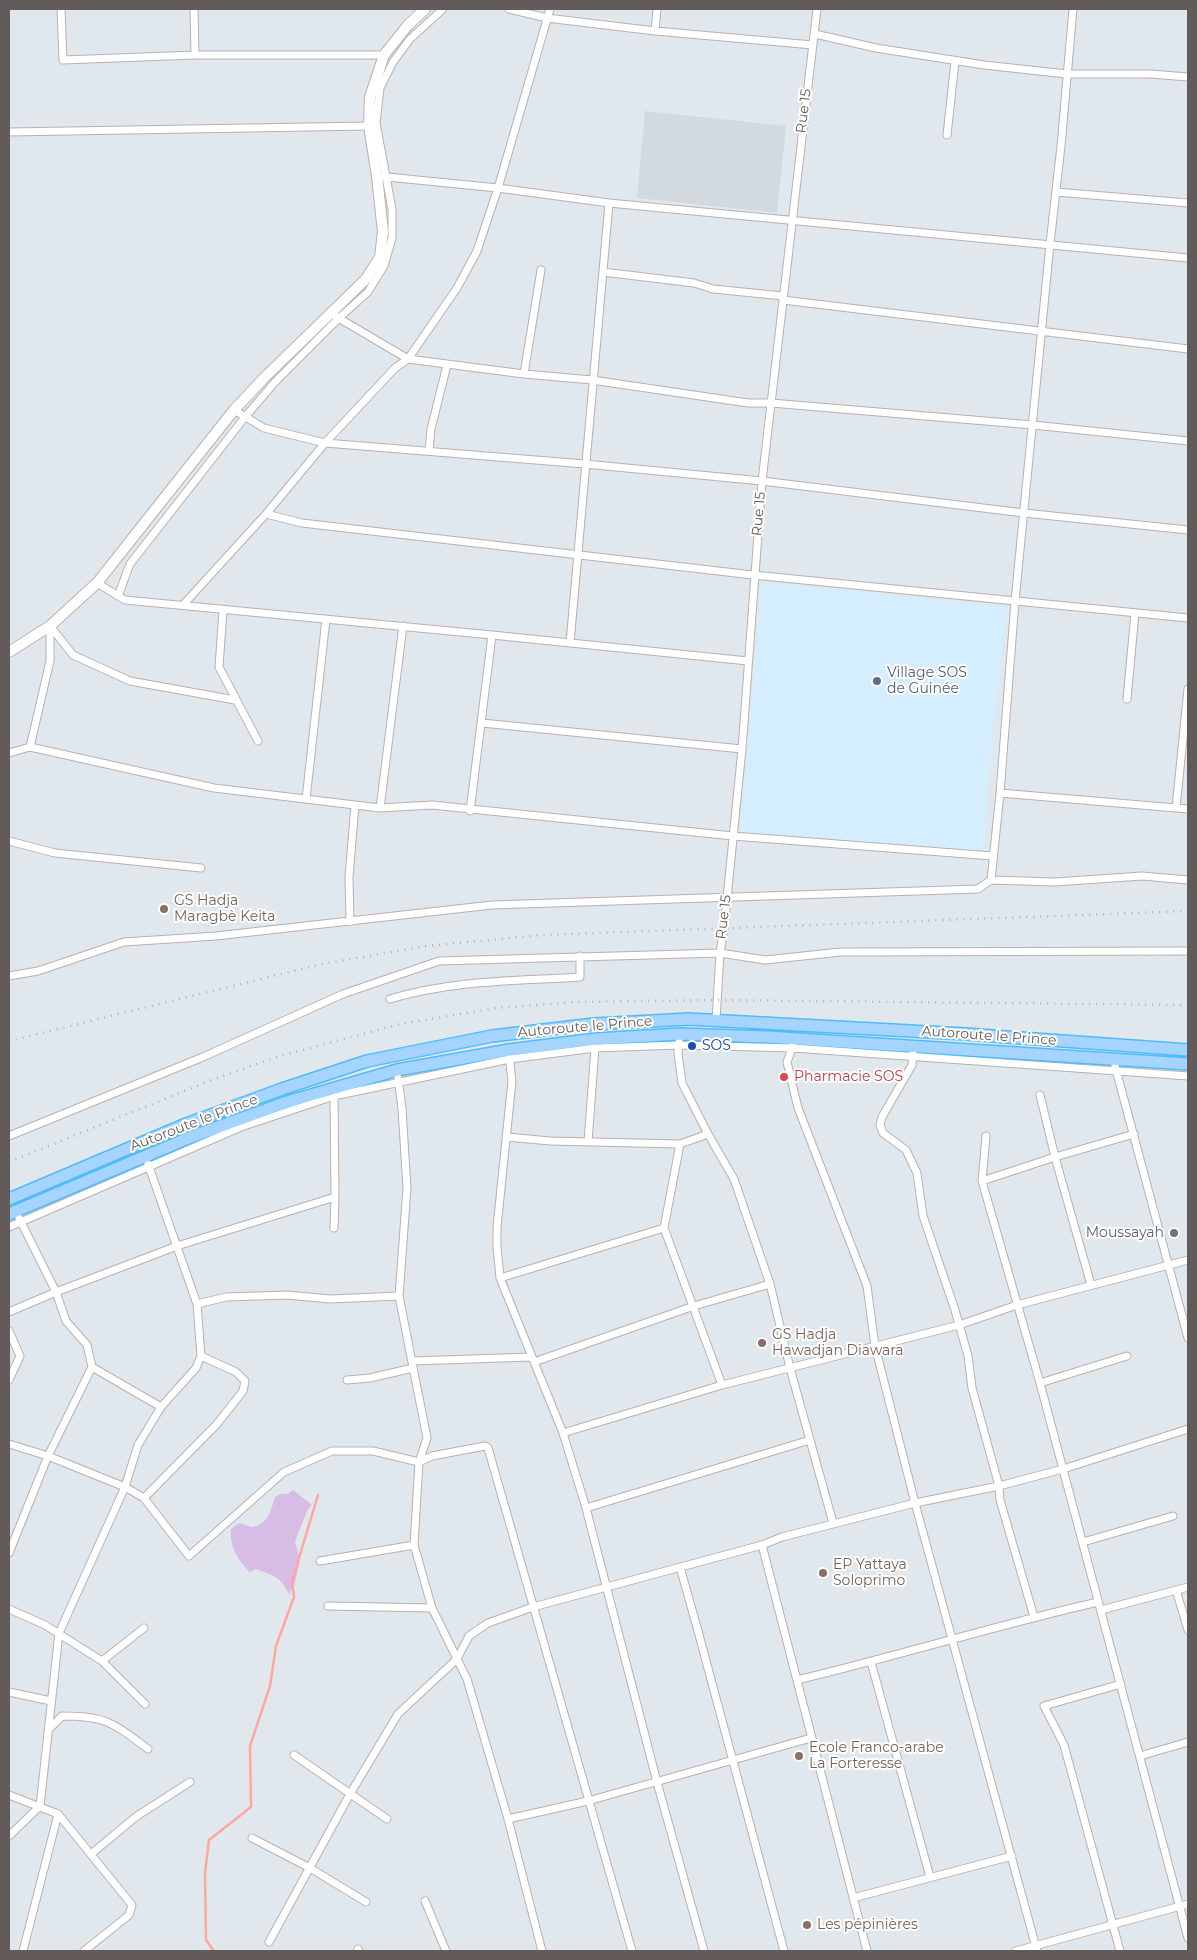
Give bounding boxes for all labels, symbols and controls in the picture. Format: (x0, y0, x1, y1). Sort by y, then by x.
street label: Rue 15 (793, 88, 815, 134)
street label: Rue 15 (749, 491, 769, 537)
place label: Village SOS de Guinée (887, 665, 967, 698)
marker: Village SOS de Guinée (871, 675, 883, 687)
place label: GS Hadja Maragbè Keita (174, 893, 276, 926)
street label: Rue 15 (713, 894, 735, 940)
marker: GS Hadja Maragbè Keita (158, 903, 170, 915)
street label: Autoroute le Prince (517, 1013, 653, 1041)
street label: Autoroute le Prince (921, 1023, 1057, 1049)
place label: SOS (702, 1038, 731, 1054)
marker: SOS (686, 1040, 698, 1052)
place label: Pharmacie SOS (794, 1069, 903, 1085)
marker: Pharmacie SOS (778, 1071, 790, 1083)
street label: Autoroute le Prince (128, 1091, 260, 1155)
place label: Moussayah (1086, 1225, 1164, 1241)
marker: Moussayah (1168, 1227, 1180, 1239)
place label: GS Hadja Hawadjan Diawara (772, 1327, 904, 1360)
marker: GS Hadja Hawadjan Diawara (756, 1337, 768, 1349)
place label: EP Yattaya Soloprimo (833, 1557, 907, 1590)
marker: EP Yattaya Soloprimo (817, 1567, 829, 1579)
place label: Ecole Franco-arabe La Forteresse (809, 1740, 944, 1772)
marker: Ecole Franco-arabe La Forteresse (793, 1750, 805, 1762)
place label: Les pépinières (817, 1917, 918, 1933)
marker: Les pépinières (801, 1919, 813, 1931)

